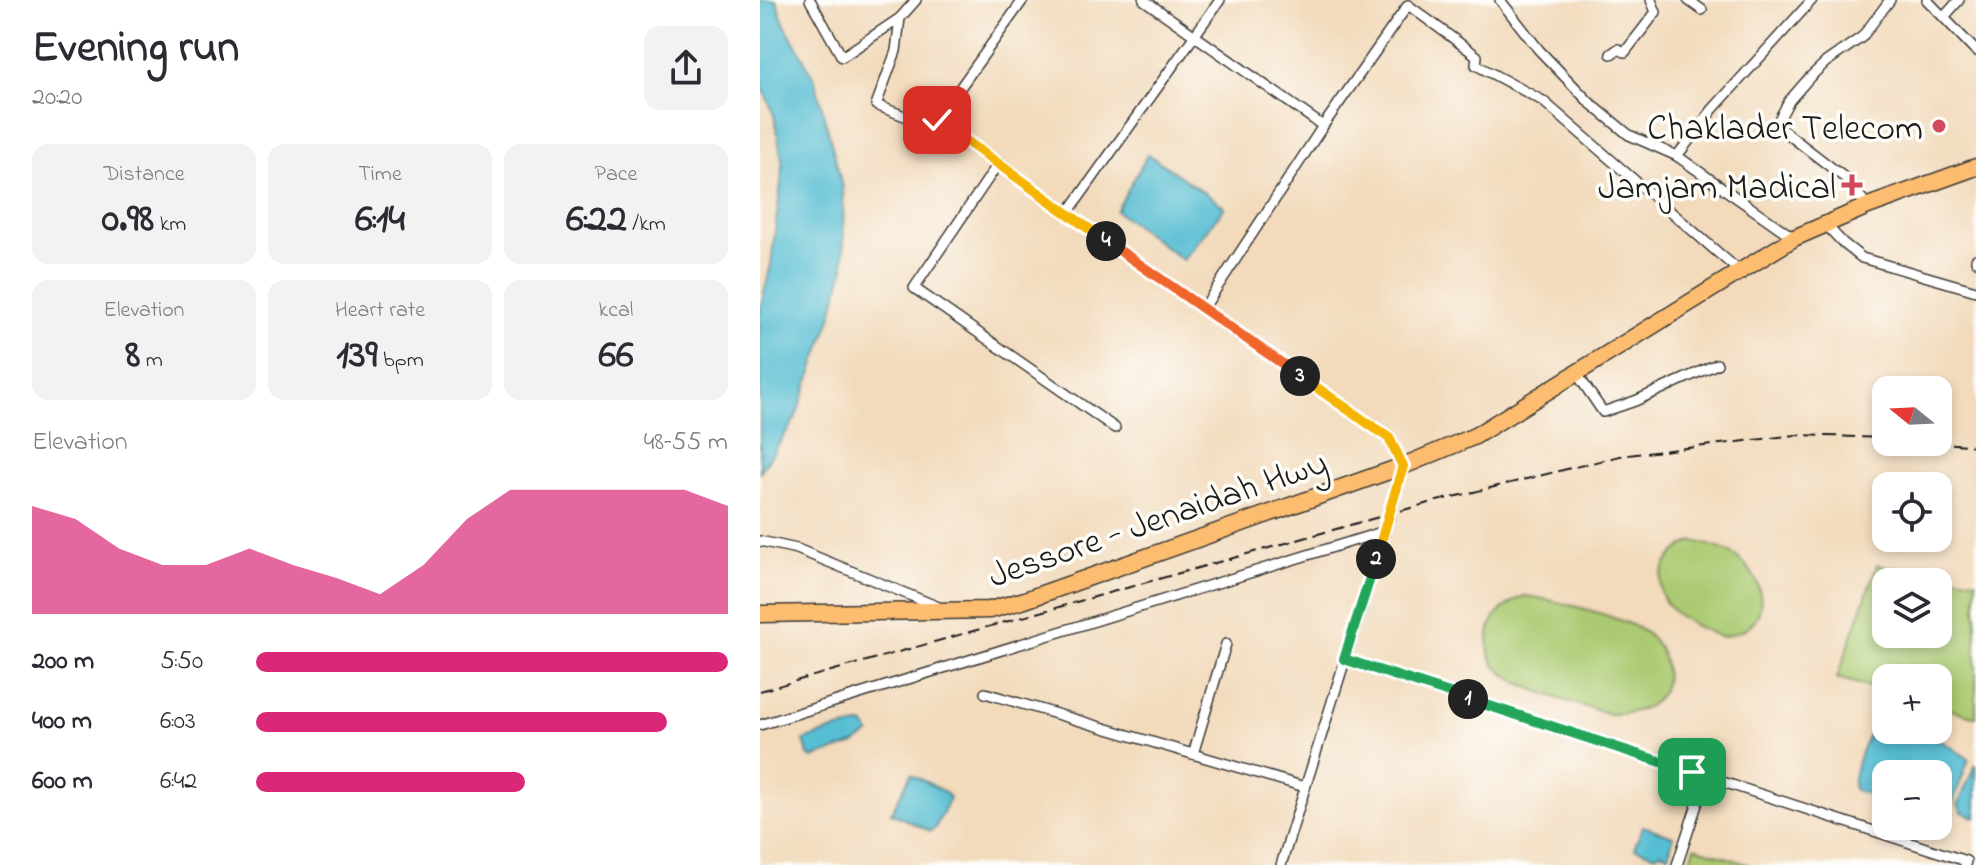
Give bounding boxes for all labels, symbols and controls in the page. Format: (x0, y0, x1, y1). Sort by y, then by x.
text: Evening run (32, 17, 239, 81)
button: share (644, 26, 728, 110)
text: 20:20 (32, 79, 83, 117)
pin (903, 86, 971, 154)
icon: check (915, 98, 959, 142)
place label: Chaklader Telecom (1647, 104, 1923, 157)
marker: Chaklader Telecom (1930, 117, 1948, 135)
text: Distance (103, 159, 185, 191)
text: Time (358, 159, 402, 191)
text: Pace (595, 159, 637, 191)
place label: Jamjam Madical (1598, 163, 1836, 216)
marker: Jamjam Madical (1843, 176, 1861, 194)
text: 0.98 (102, 191, 154, 250)
text: 6:14 (355, 191, 405, 250)
text: 6:22 (566, 191, 627, 250)
text: km (154, 209, 186, 241)
text: /km (627, 209, 666, 241)
pin: 4 (1086, 221, 1126, 261)
text: 4 (1101, 225, 1111, 257)
text: Elevation (104, 295, 184, 327)
text: Heart rate (335, 295, 425, 327)
text: kcal (599, 295, 633, 327)
text: 8 (125, 327, 140, 386)
text: 139 (336, 327, 378, 386)
text: 66 (598, 327, 634, 386)
text: m (140, 345, 163, 377)
text: bpm (378, 345, 424, 377)
pin: 3 (1280, 356, 1320, 396)
text: 3 (1295, 360, 1305, 392)
north arrow (1872, 376, 1952, 456)
map controls (1872, 376, 1952, 840)
text: Elevation (32, 424, 128, 462)
text: 48–55 m (644, 424, 728, 462)
street label: Jessore - Jenaidah Hwy (982, 438, 1335, 604)
button: locate (1872, 472, 1952, 552)
pin: 2 (1356, 539, 1396, 579)
text: 2 (1371, 543, 1381, 575)
button: layers (1872, 568, 1952, 648)
text: 200 m (32, 643, 94, 681)
text: 5:50 (160, 643, 203, 681)
button: + (1872, 664, 1952, 744)
pin: 1 (1448, 679, 1488, 719)
text: 1 (1465, 683, 1472, 715)
text: 400 m (32, 703, 92, 741)
text: 6:03 (160, 703, 196, 741)
pin (1658, 738, 1726, 806)
icon: arrive (1670, 750, 1714, 794)
button: − (1872, 760, 1952, 840)
text: 600 m (32, 763, 93, 801)
text: 6:42 (160, 763, 197, 801)

